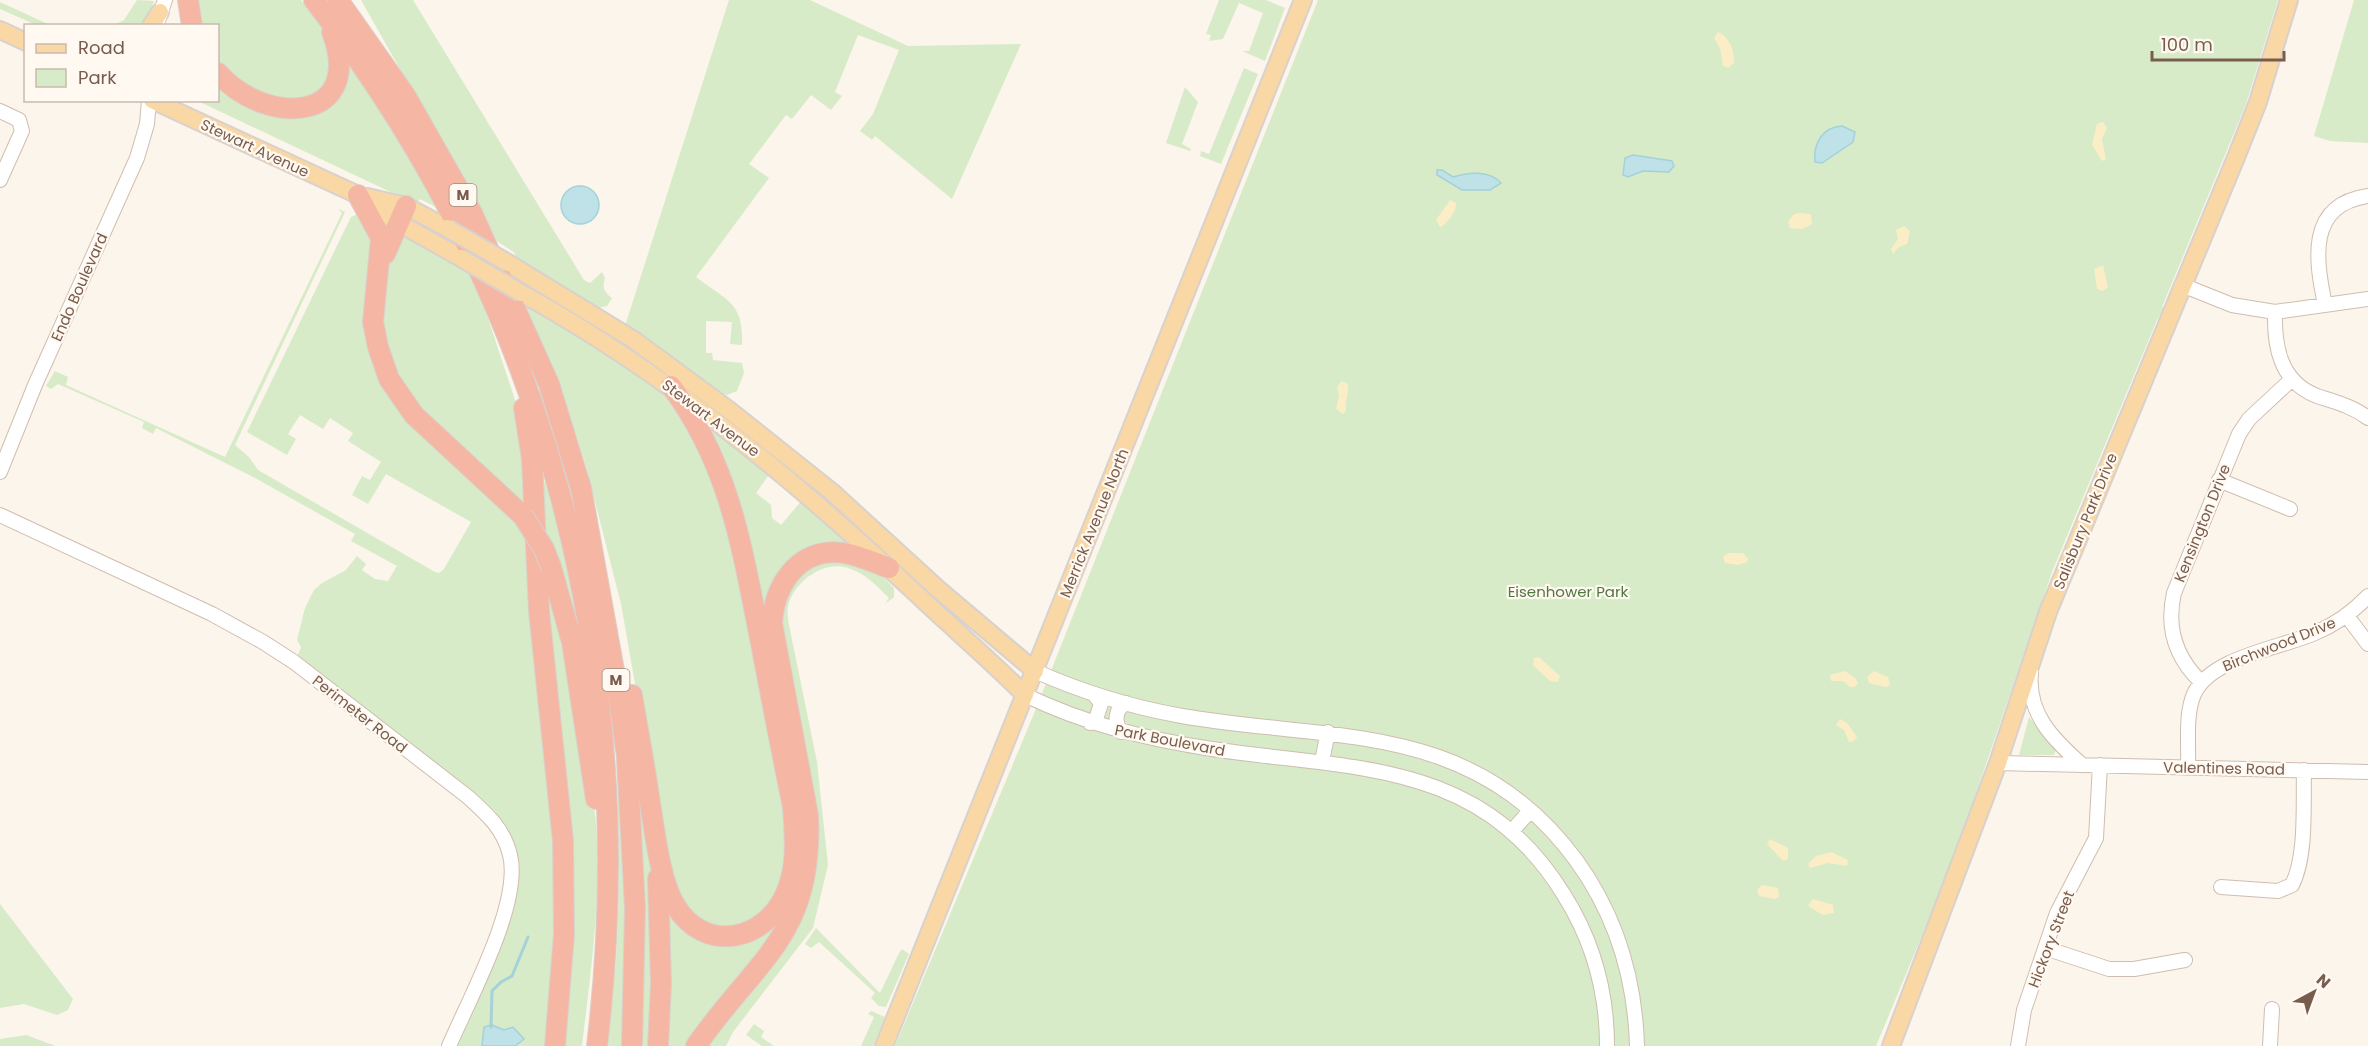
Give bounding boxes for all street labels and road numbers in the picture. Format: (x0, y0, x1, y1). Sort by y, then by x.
street label: Stewart Avenue (197, 114, 313, 182)
road number: M (450, 184, 476, 206)
street label: Endo Boulevard (46, 229, 112, 345)
street label: Stewart Avenue (658, 374, 764, 462)
street label: Merrick Avenue North (1054, 445, 1134, 601)
street label: Salisbury Park Drive (2048, 450, 2122, 592)
street label: Kensington Drive (2169, 461, 2235, 585)
street label: Birchwood Drive (2219, 612, 2339, 676)
road number: M (602, 669, 630, 691)
street label: Perimeter Road (308, 670, 412, 758)
street label: Park Boulevard (1113, 719, 1227, 761)
street label: Valentines Road (2163, 756, 2285, 780)
street label: Hickory Street (2023, 887, 2079, 991)

